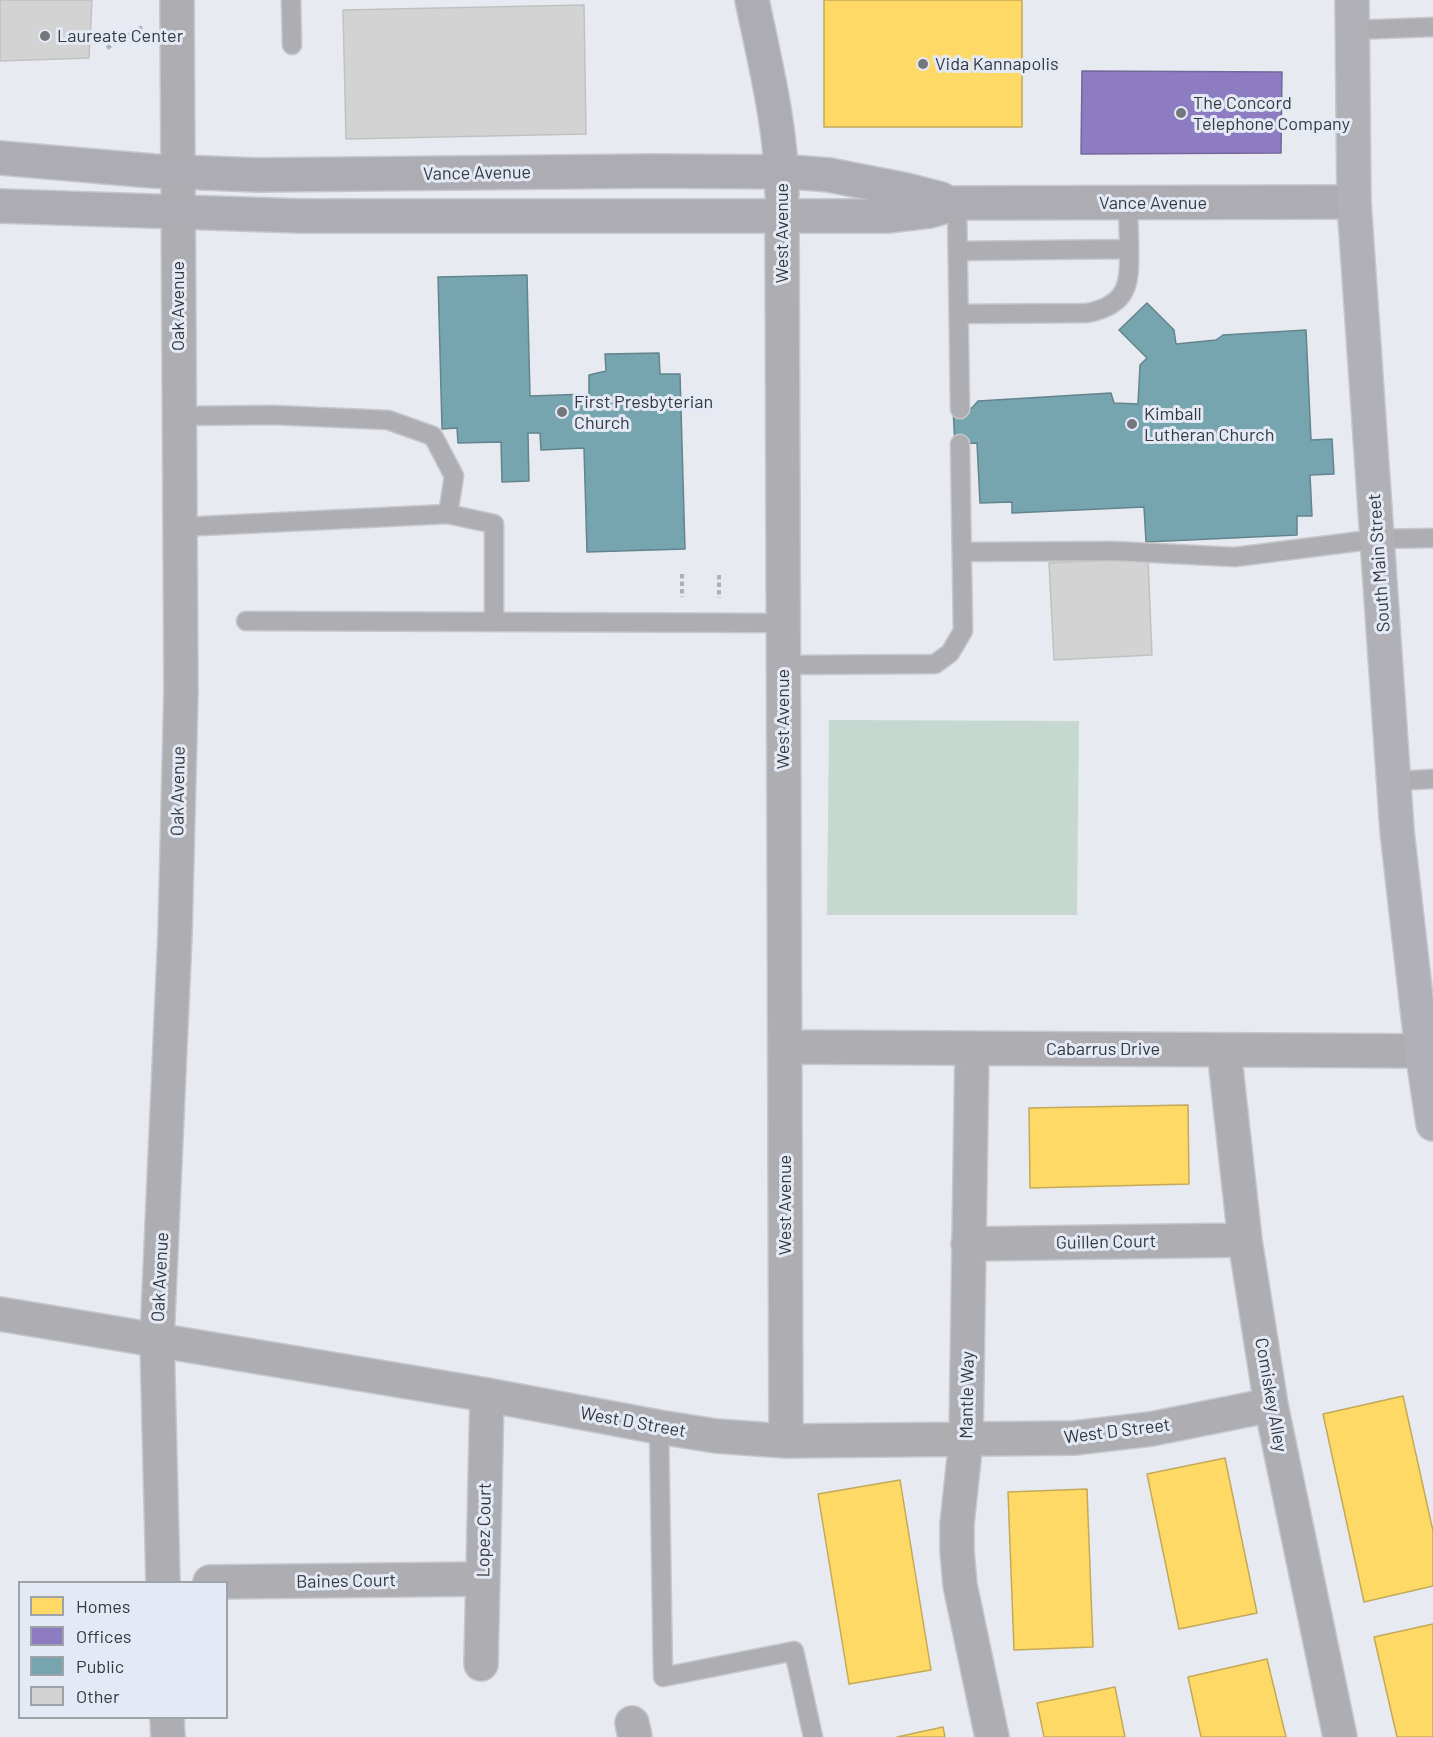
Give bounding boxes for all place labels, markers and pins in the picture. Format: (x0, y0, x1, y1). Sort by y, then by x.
place label: Laureate Center (57, 25, 183, 47)
marker: Laureate Center (38, 29, 52, 43)
place label: Vida Kannapolis (935, 53, 1059, 75)
marker: Vida Kannapolis (916, 57, 930, 71)
place label: The Concord Telephone Company (1193, 92, 1350, 134)
marker: The Concord Telephone Company (1174, 106, 1188, 120)
place label: First Presbyterian Church (574, 391, 713, 434)
place label: Kimball Lutheran Church (1144, 403, 1274, 446)
marker: First Presbyterian Church (555, 405, 569, 419)
marker: Kimball Lutheran Church (1125, 417, 1139, 431)

